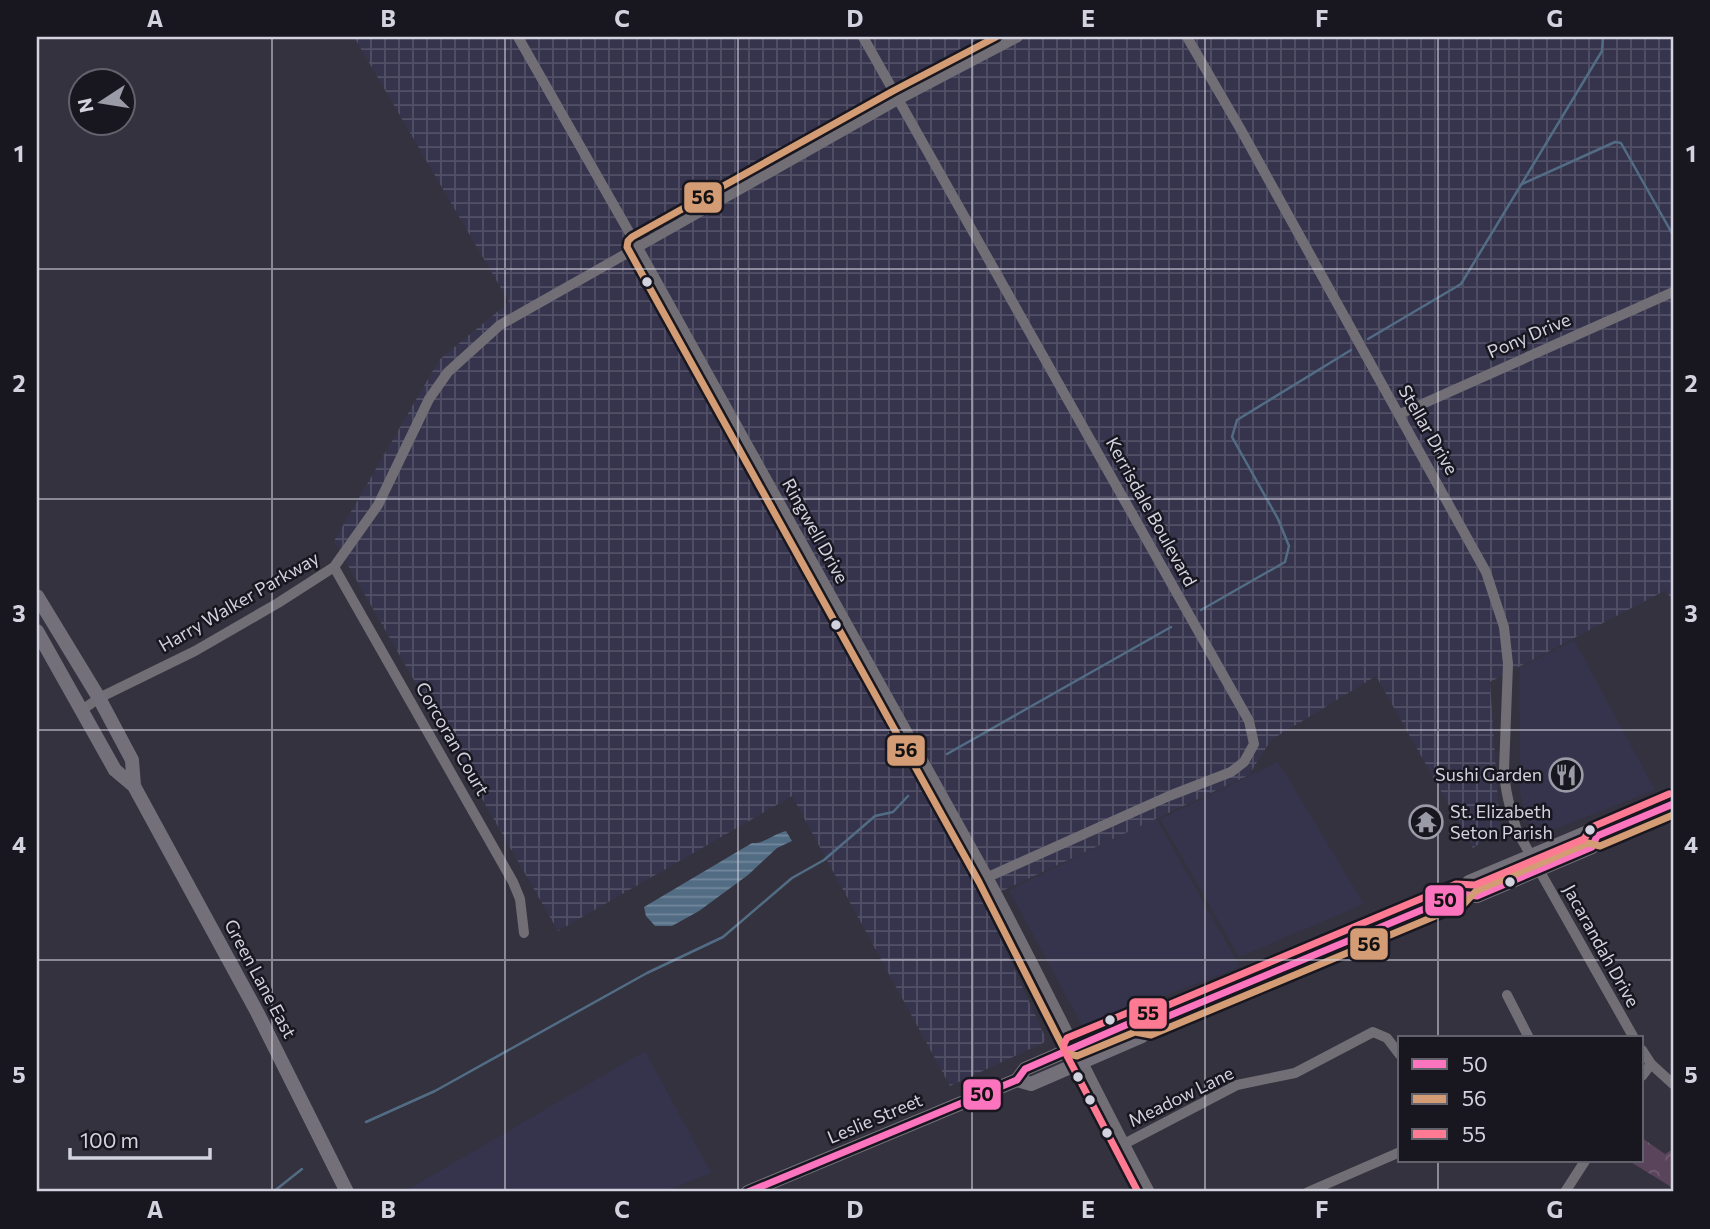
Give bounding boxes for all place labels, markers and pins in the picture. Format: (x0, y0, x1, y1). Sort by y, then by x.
unlabelled marker (640, 275, 654, 289)
unlabelled marker (829, 618, 843, 632)
restaurant icon: Sushi Garden (1547, 756, 1585, 794)
place label: Sushi Garden (1435, 763, 1542, 785)
place label: St. Elizabeth Seton Parish (1450, 800, 1553, 843)
temple icon: St. Elizabeth Seton Parish (1407, 803, 1445, 841)
unlabelled marker (1583, 823, 1597, 837)
unlabelled marker (1503, 875, 1517, 889)
unlabelled marker (1103, 1013, 1117, 1027)
unlabelled marker (1071, 1070, 1085, 1084)
unlabelled marker (1083, 1093, 1097, 1107)
unlabelled marker (1100, 1126, 1114, 1140)

